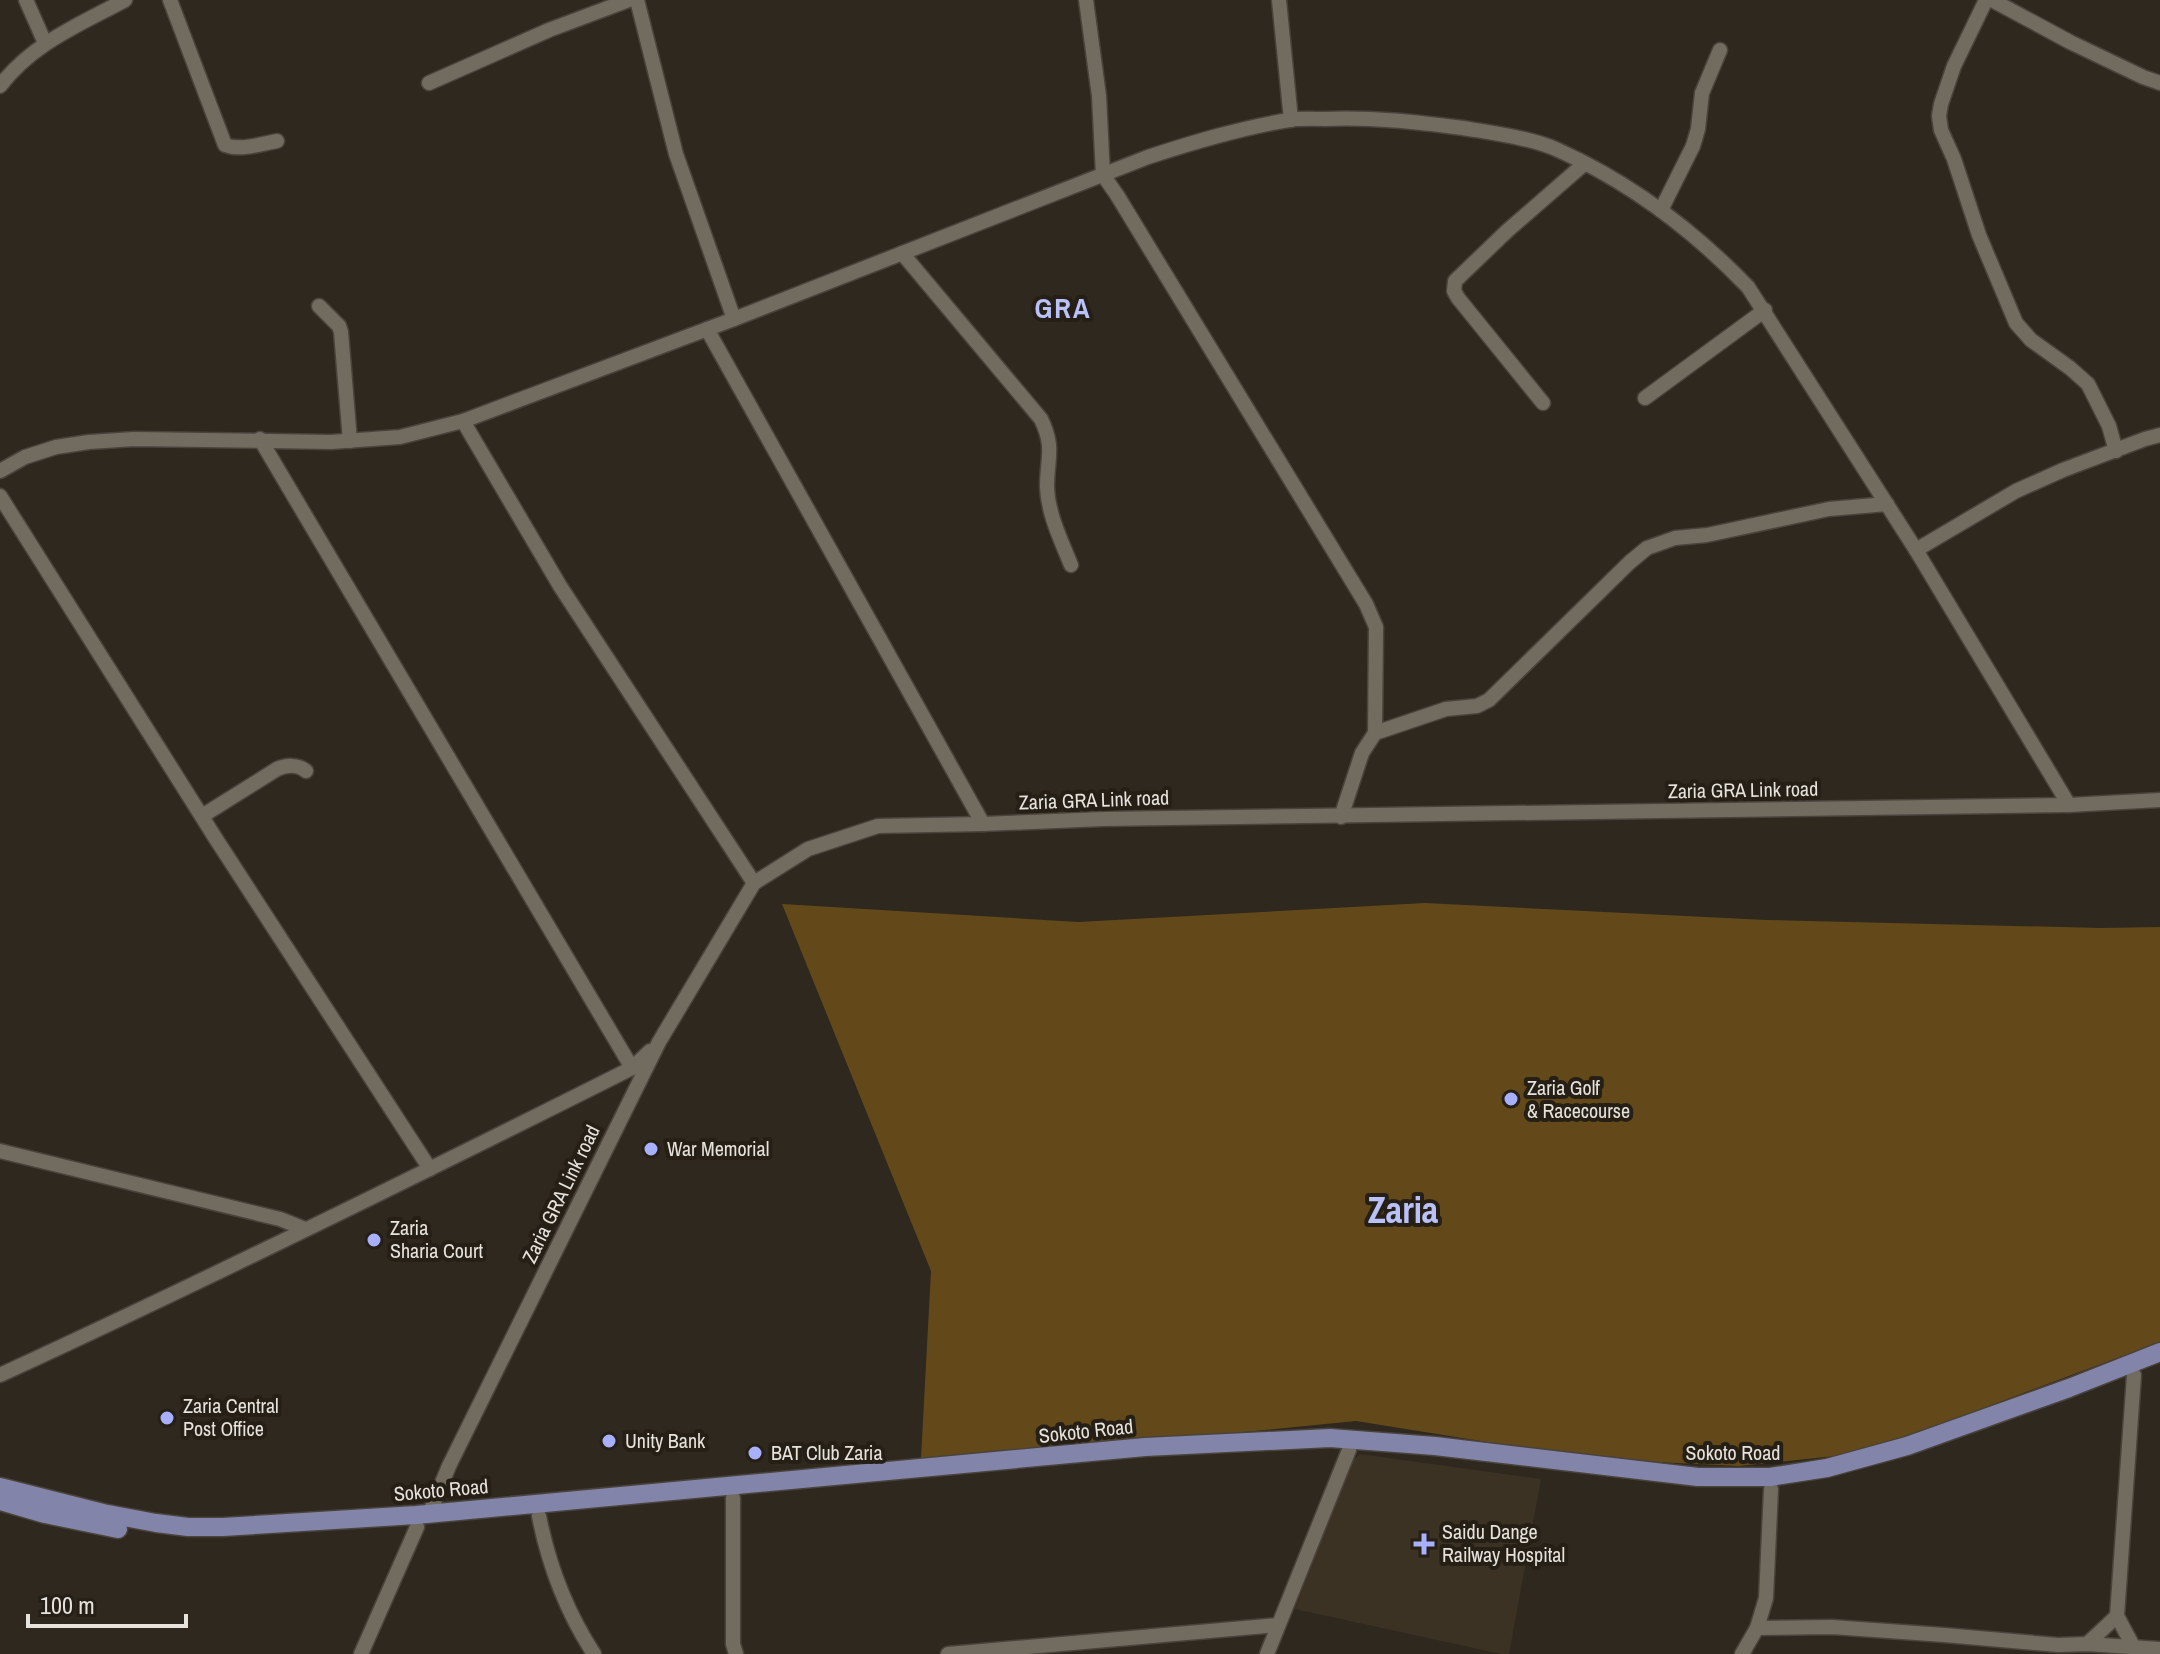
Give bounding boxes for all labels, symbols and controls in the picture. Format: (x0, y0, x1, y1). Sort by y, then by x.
district label: GRA (1034, 289, 1092, 327)
street label: Zaria GRA Link road (1668, 775, 1818, 804)
street label: Zaria GRA Link road (1018, 783, 1170, 816)
place label: Zaria Golf & Racecourse (1527, 1074, 1630, 1124)
marker: Zaria Golf & Racecourse (1502, 1090, 1520, 1108)
street label: Zaria GRA Link road (515, 1120, 606, 1267)
place label: War Memorial (667, 1135, 769, 1162)
marker: War Memorial (642, 1140, 660, 1158)
district label: Zaria (1368, 1186, 1439, 1234)
place label: Zaria Sharia Court (390, 1214, 483, 1264)
marker: Zaria Sharia Court (365, 1231, 383, 1249)
place label: Zaria Central Post Office (183, 1392, 279, 1442)
marker: Zaria Central Post Office (158, 1409, 176, 1427)
street label: Sokoto Road (1037, 1412, 1135, 1449)
place label: Unity Bank (625, 1427, 706, 1454)
marker: Unity Bank (600, 1432, 618, 1450)
place label: BAT Club Zaria (771, 1439, 883, 1466)
street label: Sokoto Road (1686, 1439, 1780, 1466)
marker: BAT Club Zaria (746, 1444, 764, 1462)
street label: Sokoto Road (393, 1472, 489, 1507)
place label: Saidu Dange Railway Hospital (1442, 1518, 1565, 1568)
marker: Saidu Dange Railway Hospital (1413, 1533, 1435, 1555)
scale bar (28, 1578, 186, 1628)
text: 100 m (40, 1589, 95, 1621)

